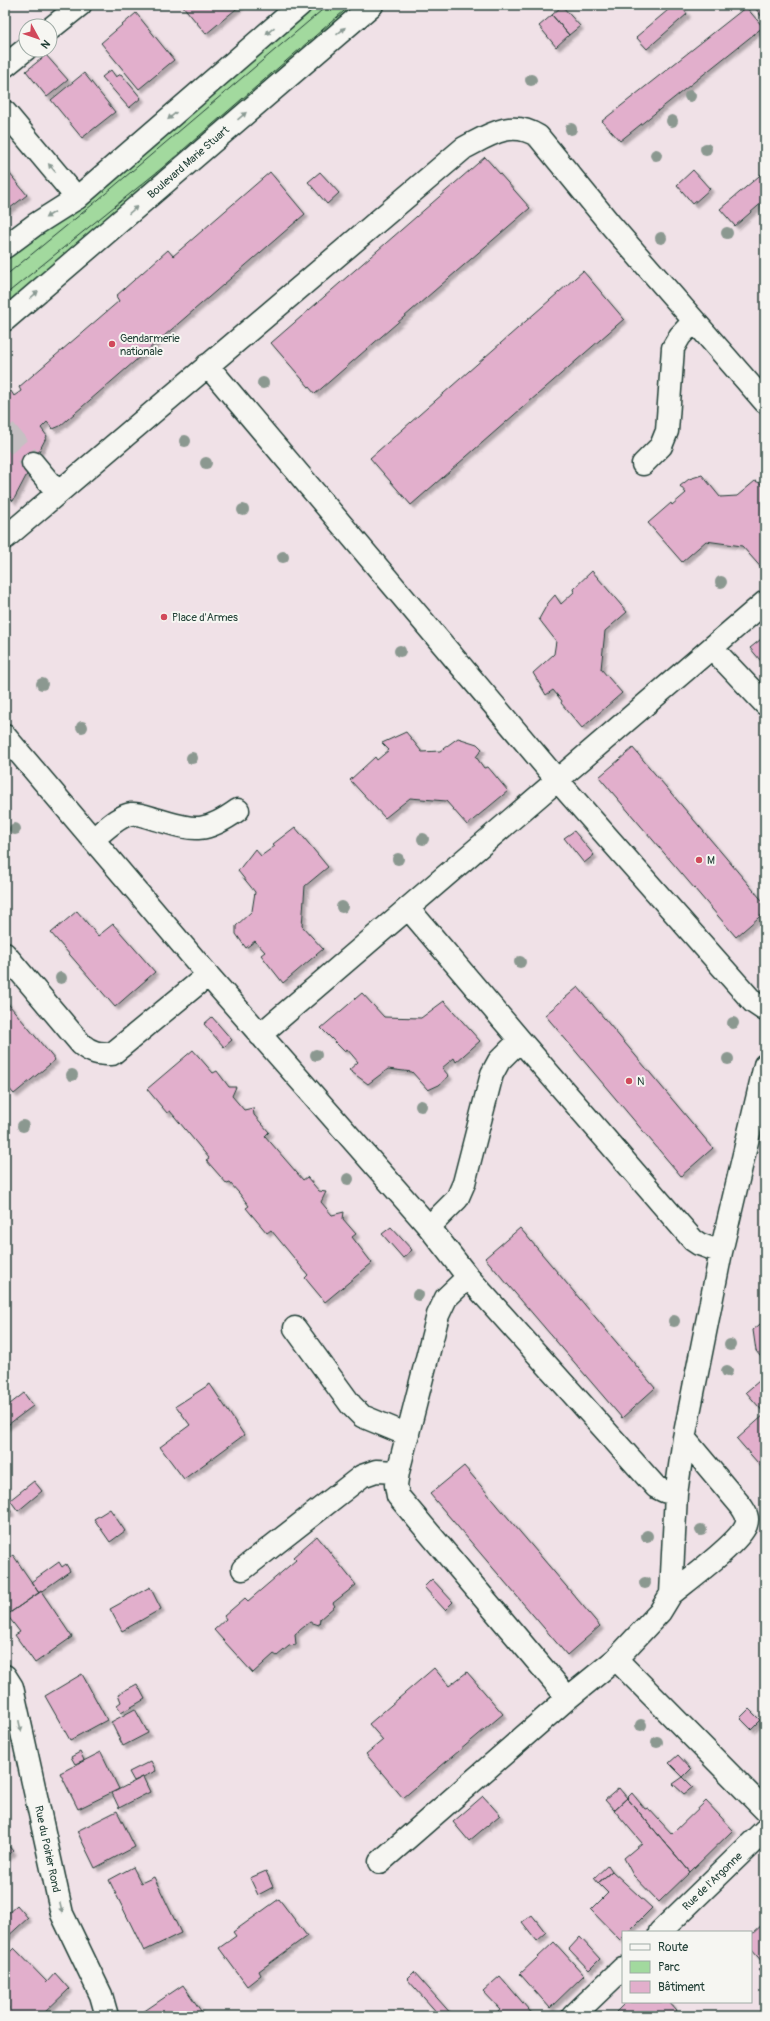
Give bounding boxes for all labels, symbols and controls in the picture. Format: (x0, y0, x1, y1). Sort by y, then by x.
north arrow (18, 18, 58, 58)
one-way arrow (265, 26, 276, 35)
one-way arrow (336, 27, 346, 36)
text: N (38, 37, 53, 52)
one-way arrow (167, 111, 177, 120)
one-way arrow (237, 111, 247, 121)
street label: Boulevard Marie Stuart (145, 123, 232, 201)
one-way arrow (47, 163, 56, 173)
one-way arrow (127, 205, 138, 214)
one-way arrow (45, 211, 55, 219)
one-way arrow (29, 290, 40, 299)
place label: Gendarmerie nationale (120, 332, 180, 358)
marker: Gendarmerie nationale (107, 339, 117, 349)
place label: Place d'Armes (172, 611, 238, 624)
marker: Place d'Armes (159, 612, 169, 622)
place label: M (707, 854, 715, 867)
marker: M (694, 855, 704, 865)
place label: N (637, 1075, 644, 1088)
marker: N (624, 1076, 634, 1086)
one-way arrow (18, 1720, 24, 1732)
street label: Rue du Poirier Rond (32, 1805, 63, 1894)
street label: Rue de l'Argonne (680, 1849, 745, 1913)
one-way arrow (58, 1902, 64, 1914)
legend (622, 1931, 752, 2003)
text: Route (658, 1940, 688, 1955)
text: Parc (658, 1960, 680, 1975)
text: Bâtiment (658, 1980, 705, 1995)

